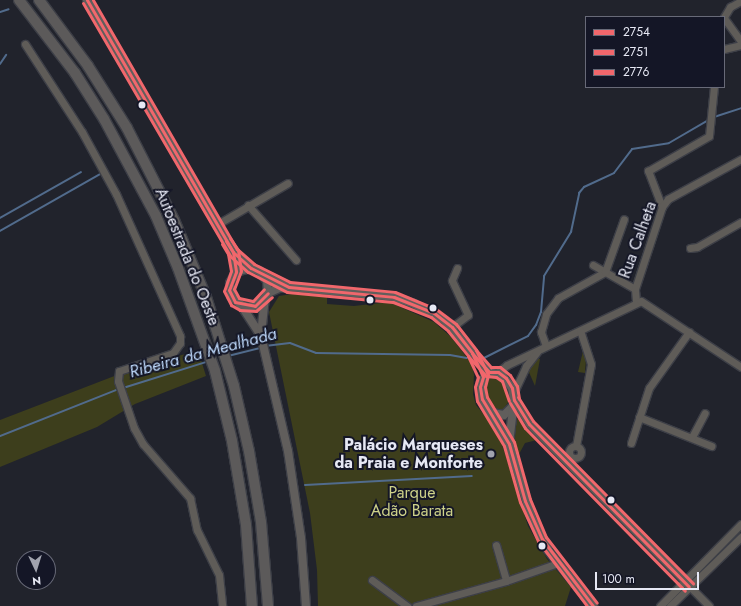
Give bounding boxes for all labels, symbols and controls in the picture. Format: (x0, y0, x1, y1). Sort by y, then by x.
legend (585, 16, 725, 88)
text: 2754 (623, 23, 650, 41)
text: 2751 (623, 43, 648, 61)
text: 2776 (623, 63, 649, 81)
unlabelled marker (137, 100, 147, 110)
street label: Autoestrada do Oeste (151, 185, 223, 329)
street label: Rua Calheta (615, 199, 661, 281)
unlabelled marker (365, 295, 375, 305)
unlabelled marker (428, 303, 438, 313)
water label: Ribeira da Mealhada (127, 324, 279, 382)
place label: Palácio Marqueses da Praia e Monforte (334, 435, 483, 473)
marker: Palácio Marqueses da Praia e Monforte (486, 449, 496, 459)
park label: Parque Adão Barata (371, 483, 453, 521)
unlabelled marker (606, 495, 616, 505)
unlabelled marker (537, 541, 547, 551)
north arrow (16, 550, 56, 590)
scale bar (597, 564, 701, 590)
text: 100 m (602, 570, 635, 588)
text: N (32, 573, 42, 589)

